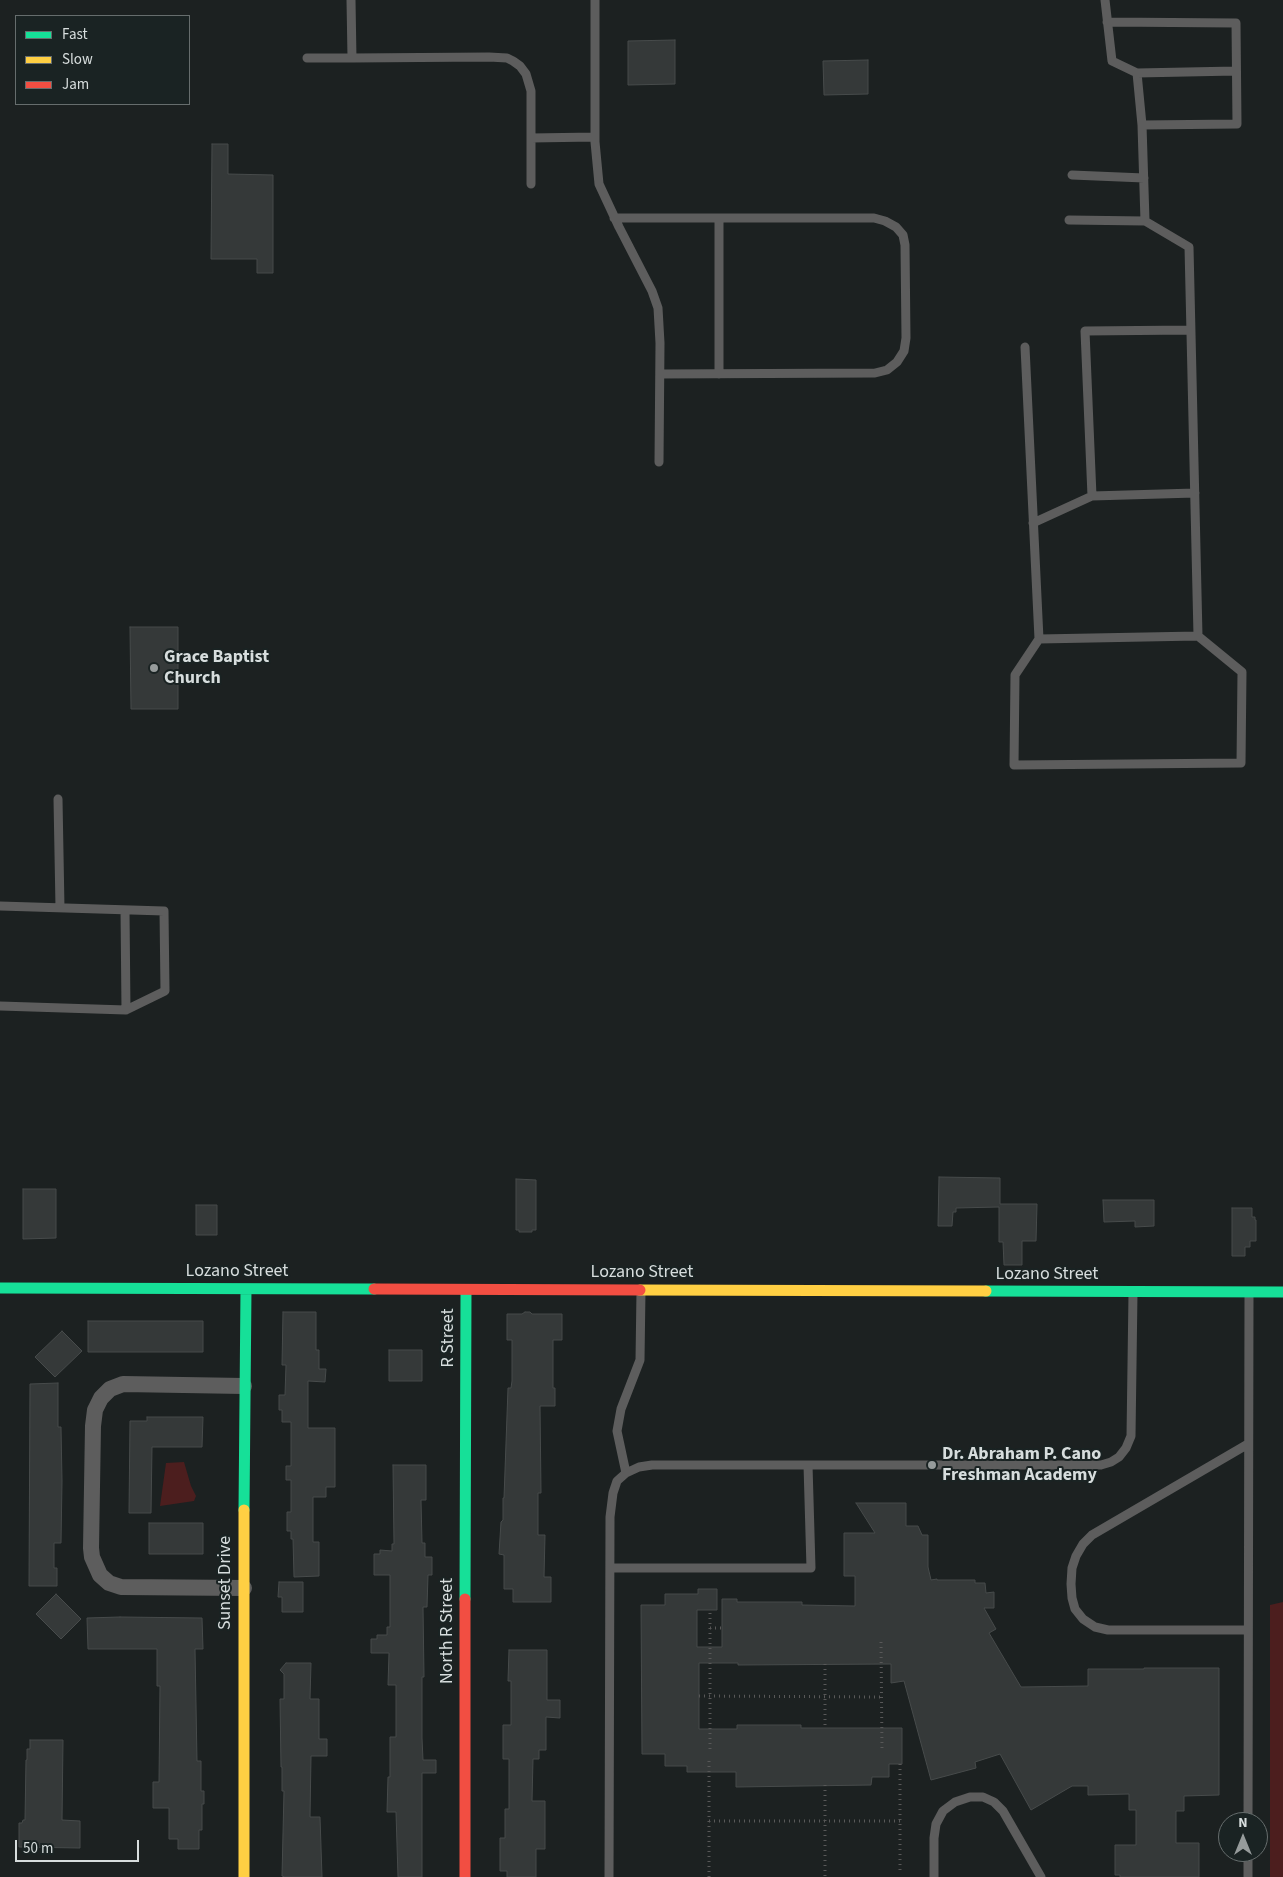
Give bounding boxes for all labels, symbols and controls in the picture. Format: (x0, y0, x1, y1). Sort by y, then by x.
legend (15, 15, 190, 105)
text: Fast (62, 24, 88, 45)
text: Slow (62, 49, 93, 70)
text: Jam (62, 74, 89, 95)
place label: Grace Baptist Church (164, 647, 269, 690)
marker: Grace Baptist Church (148, 662, 160, 674)
street label: Lozano Street (186, 1261, 288, 1283)
street label: Lozano Street (591, 1262, 693, 1284)
street label: Lozano Street (996, 1264, 1098, 1286)
street label: R Street (438, 1309, 460, 1367)
place label: Dr. Abraham P. Cano Freshman Academy (942, 1444, 1101, 1486)
marker: Dr. Abraham P. Cano Freshman Academy (926, 1459, 938, 1471)
street label: Sunset Drive (215, 1536, 237, 1630)
street label: North R Street (437, 1578, 459, 1684)
north arrow (1218, 1812, 1268, 1862)
text: N (1238, 1813, 1248, 1833)
scale bar (18, 1830, 141, 1862)
text: 50 m (23, 1838, 53, 1859)

